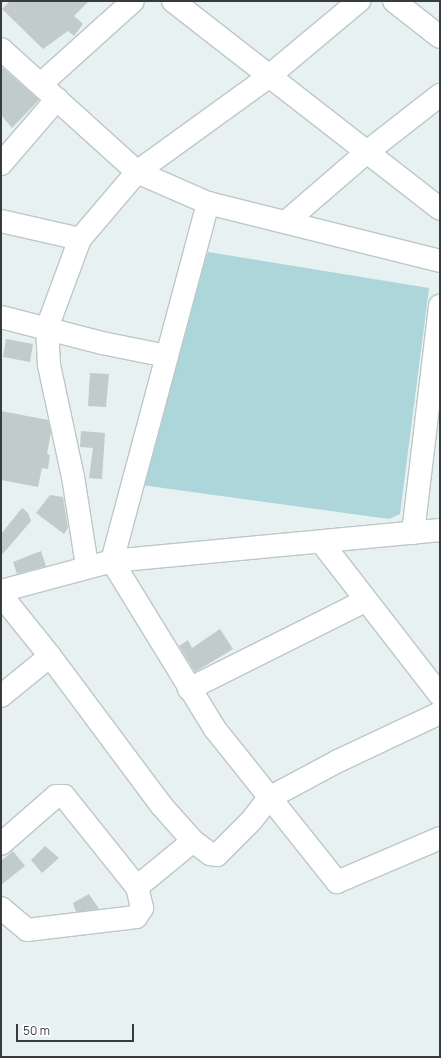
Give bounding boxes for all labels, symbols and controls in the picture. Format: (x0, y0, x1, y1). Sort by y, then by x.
scale bar (18, 1016, 136, 1042)
text: 50 m (23, 1022, 50, 1039)

